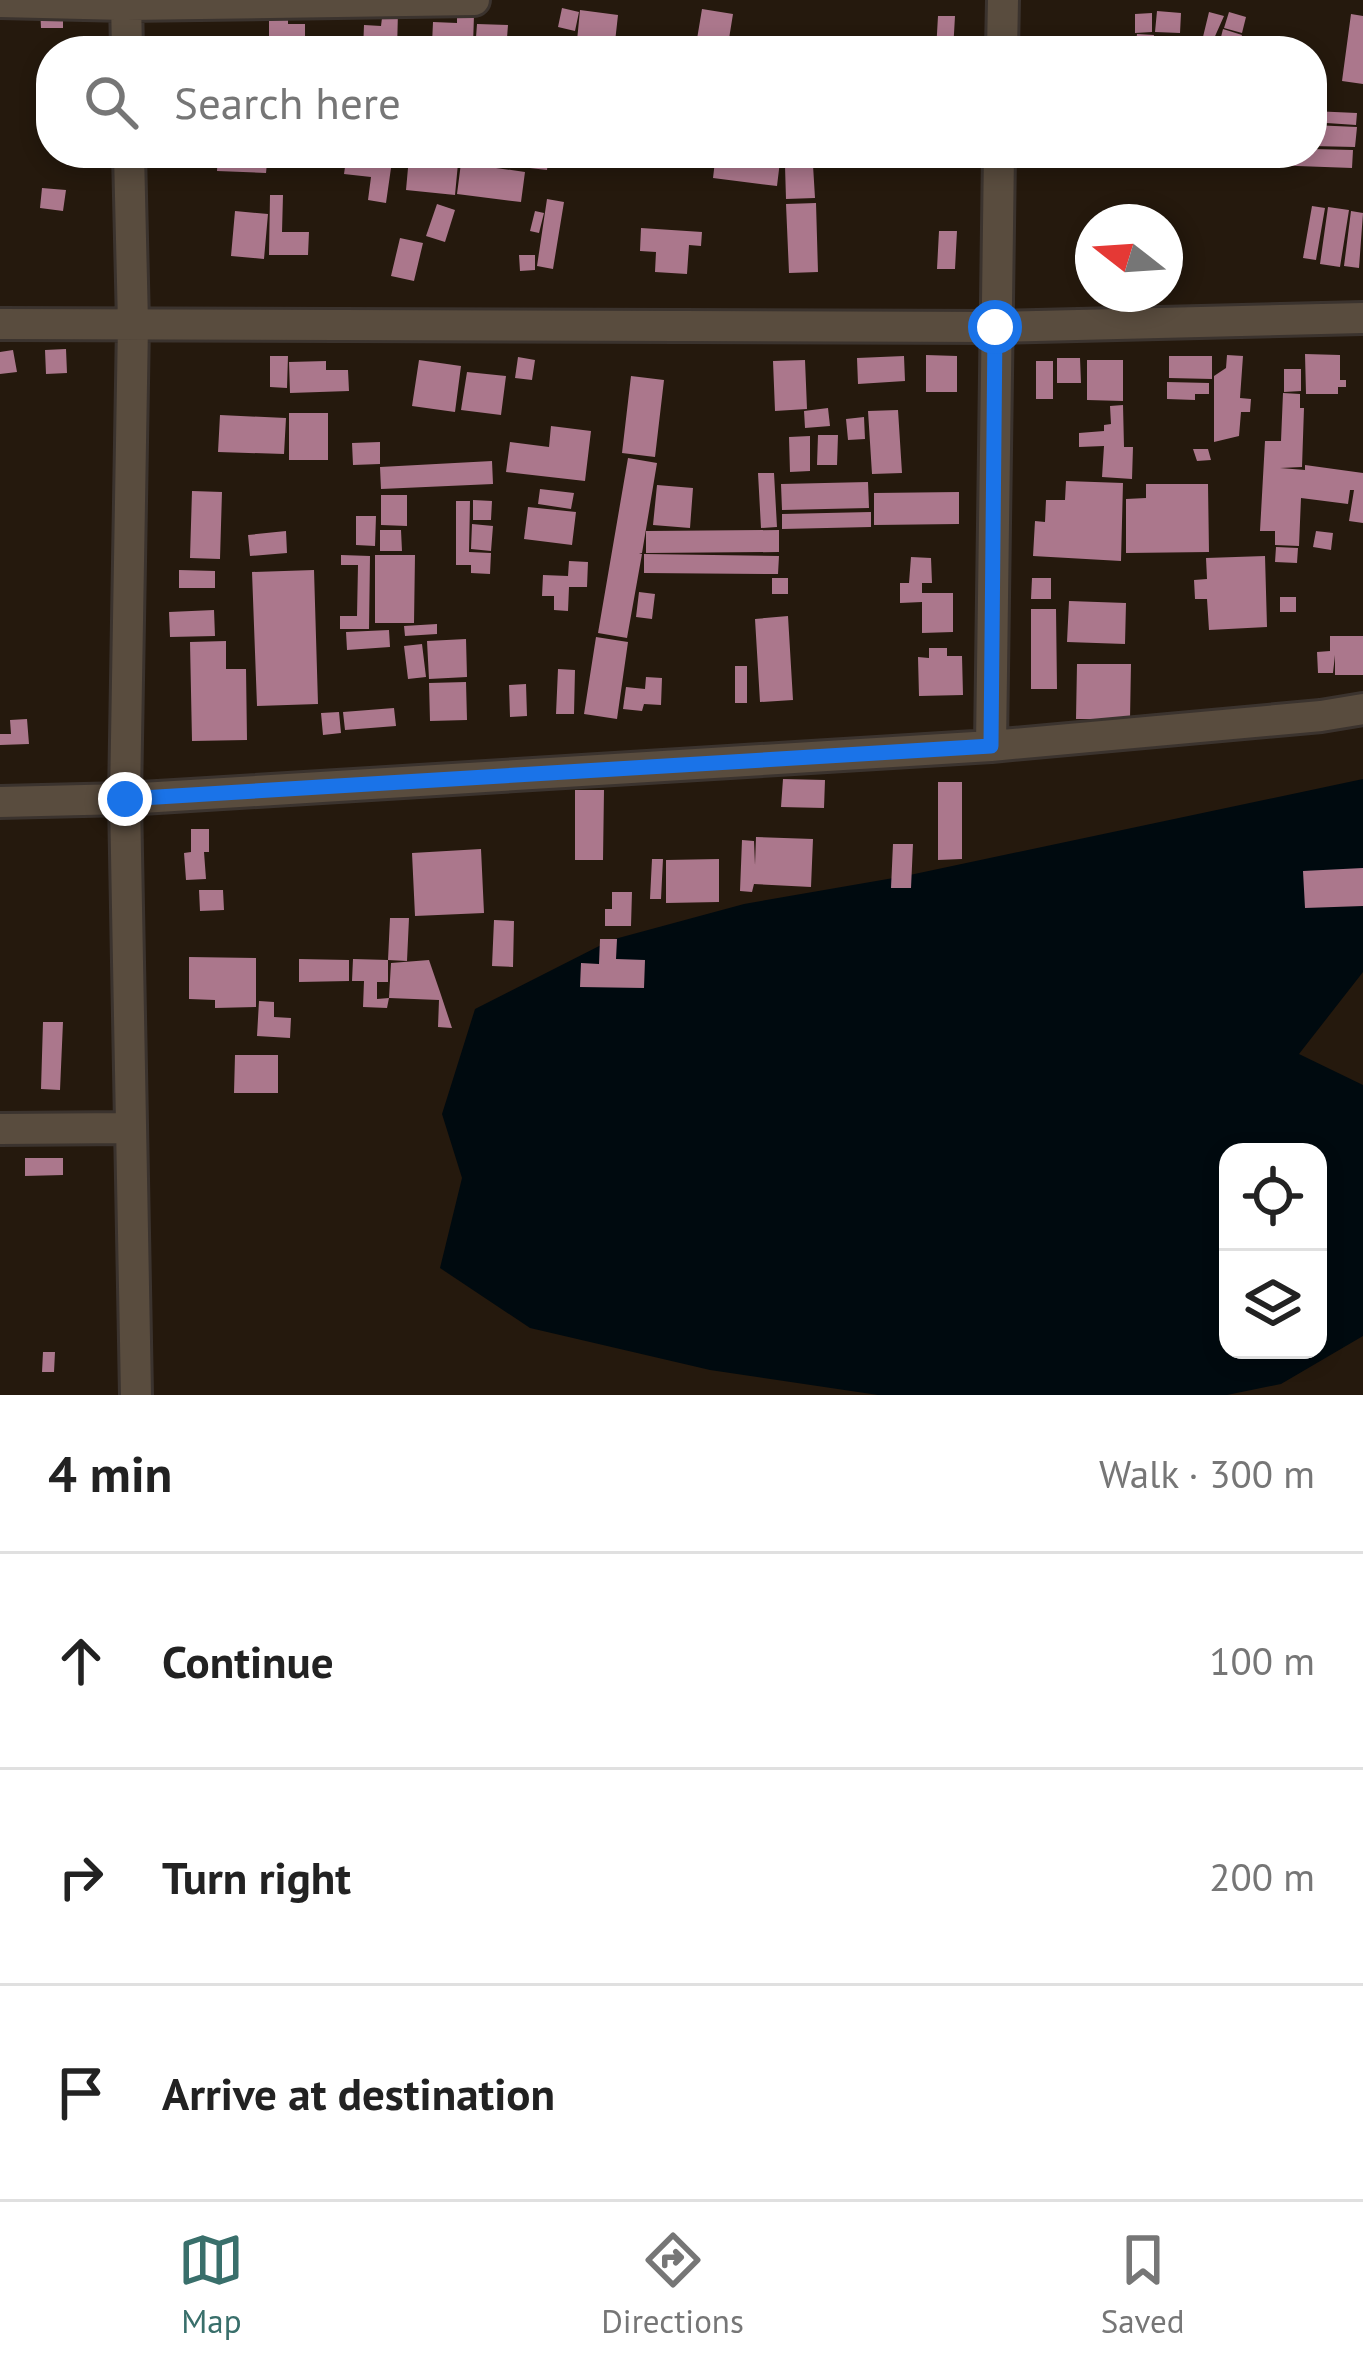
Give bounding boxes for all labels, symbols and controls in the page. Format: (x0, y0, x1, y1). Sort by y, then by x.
search box (36, 36, 1327, 168)
icon: search (78, 69, 144, 135)
text: Search here (174, 73, 401, 131)
north arrow (1075, 204, 1183, 312)
route start (968, 300, 1022, 354)
route end (98, 772, 152, 826)
map controls (1219, 1143, 1327, 1359)
button: locate (1219, 1143, 1327, 1251)
button: layers (1219, 1251, 1327, 1359)
text: 4 min (48, 1440, 172, 1506)
text: Walk · 300 m (1099, 1448, 1315, 1499)
icon: ahead (48, 1628, 114, 1694)
text: Continue (162, 1632, 334, 1690)
text: 100 m (1209, 1635, 1315, 1686)
icon: right (48, 1844, 114, 1910)
text: Turn right (162, 1848, 351, 1906)
text: 200 m (1209, 1851, 1315, 1902)
icon: arrive (48, 2060, 114, 2126)
text: Arrive at destination (162, 2064, 555, 2122)
tab: Map (178, 2227, 244, 2342)
tab: Directions (601, 2227, 744, 2342)
tab: Saved (1101, 2227, 1185, 2342)

